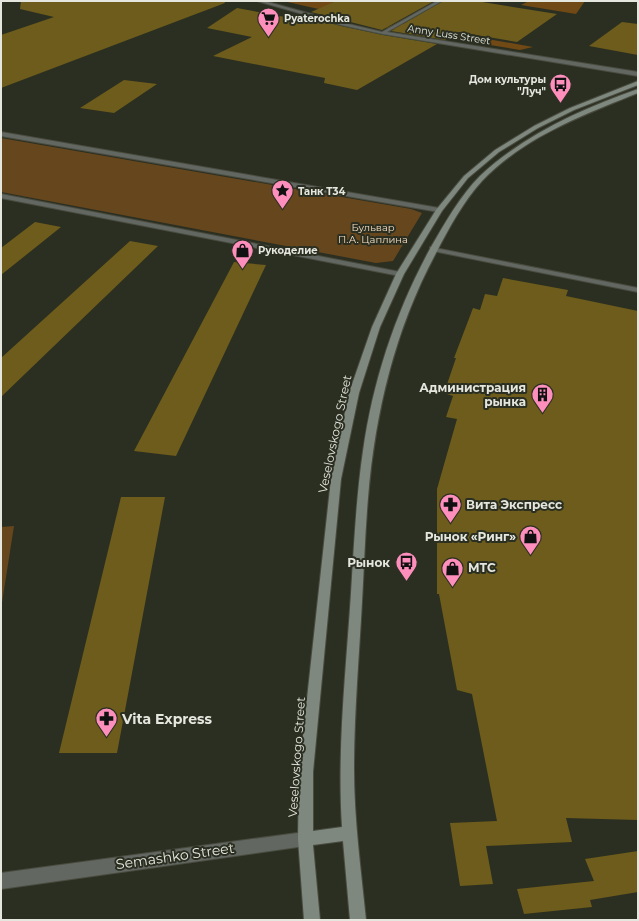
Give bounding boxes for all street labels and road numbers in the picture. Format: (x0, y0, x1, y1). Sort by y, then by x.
street label: Anny Luss Street (407, 22, 491, 47)
street label: Veselovskogo Street (315, 373, 354, 494)
street label: Veselovskogo Street (285, 696, 308, 818)
street label: Semashko Street (115, 839, 236, 873)

